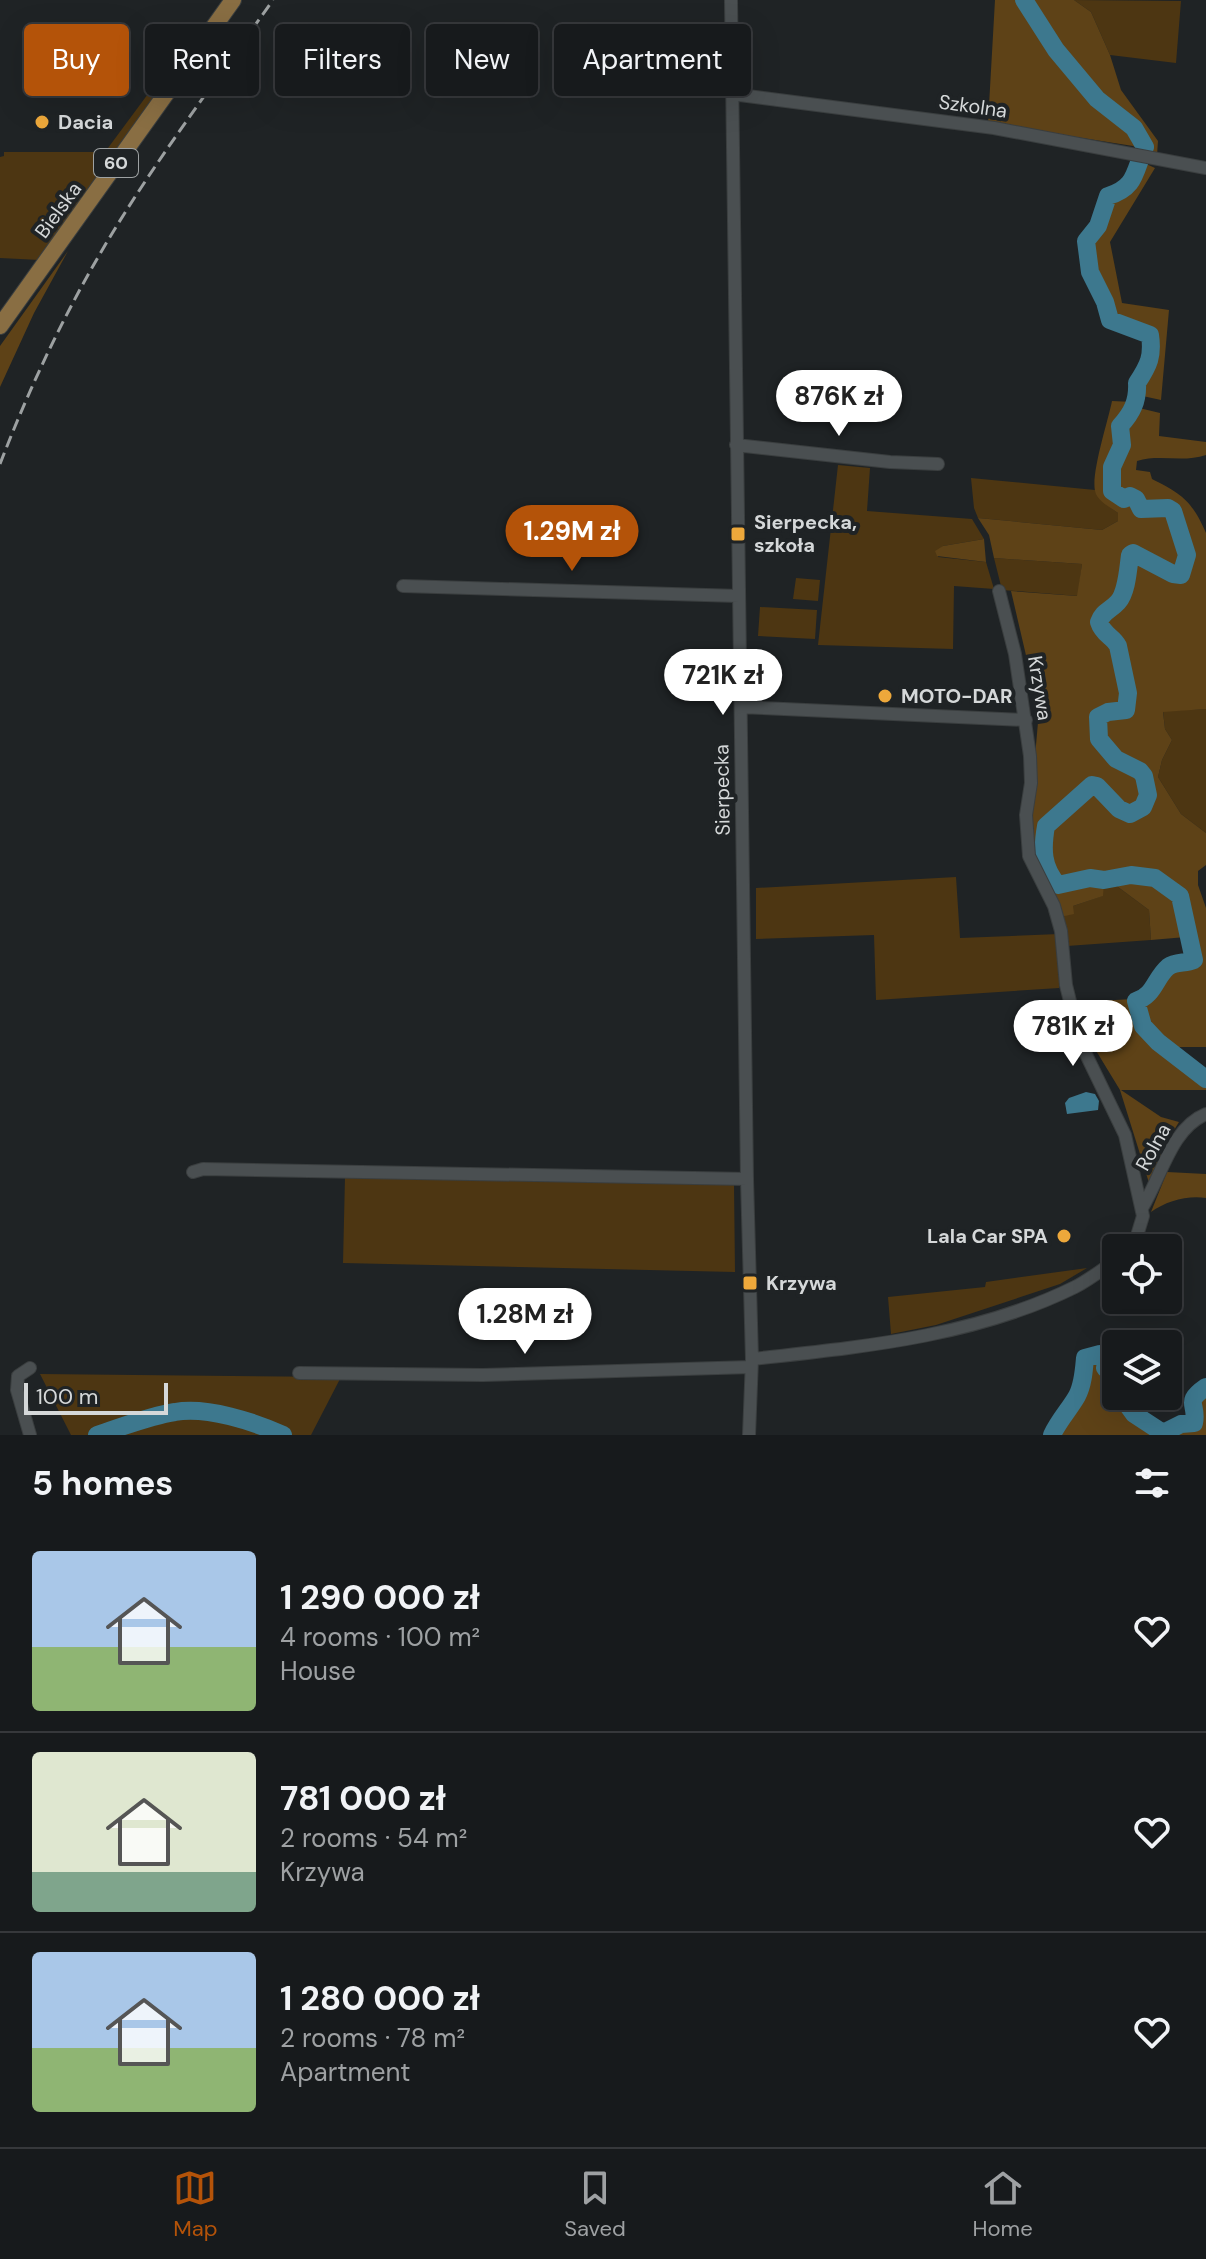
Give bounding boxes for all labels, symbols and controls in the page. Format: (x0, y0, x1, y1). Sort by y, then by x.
chip: Buy (24, 24, 129, 96)
chip: Rent (145, 24, 259, 96)
chip: Filters (275, 24, 410, 96)
chip: New (426, 24, 538, 96)
chip: Apartment (554, 24, 751, 96)
street label: Szkolna (937, 88, 1009, 124)
place label: Dacia (58, 109, 113, 135)
marker: Dacia (33, 113, 51, 131)
road number: 60 (94, 149, 138, 177)
street label: Bielska (29, 177, 87, 243)
pin: 876K zł (765, 370, 913, 438)
text: 876K zł (794, 379, 884, 413)
pin: 1.29M zł (489, 505, 655, 573)
place label: Sierpecka, szkoła (754, 509, 857, 558)
text: 1.29M zł (524, 514, 620, 548)
marker: Sierpecka, szkoła (729, 525, 747, 543)
pin: 721K zł (649, 649, 797, 717)
street label: Krzywa (1022, 654, 1058, 722)
text: 721K zł (682, 658, 764, 692)
place label: MOTO-DAR (901, 683, 1013, 709)
marker: MOTO-DAR (876, 687, 894, 705)
street label: Sierpecka (708, 744, 736, 836)
pin: 781K zł (999, 1000, 1147, 1068)
text: 781K zł (1032, 1009, 1114, 1043)
street label: Rolna (1130, 1119, 1176, 1175)
place label: Lala Car SPA (927, 1223, 1048, 1249)
marker: Lala Car SPA (1055, 1227, 1073, 1245)
map controls (1102, 1234, 1182, 1410)
button: locate (1102, 1234, 1182, 1314)
place label: Krzywa (766, 1270, 837, 1296)
marker: Krzywa (741, 1274, 759, 1292)
pin: 1.28M zł (442, 1288, 608, 1356)
text: 1.28M zł (477, 1297, 573, 1331)
button: layers (1102, 1330, 1182, 1410)
scale bar (24, 1379, 168, 1415)
text: 100 m (36, 1382, 98, 1411)
text: 5 homes (32, 1461, 173, 1506)
icon: filters (1130, 1461, 1174, 1505)
text: 1 290 000 zł (280, 1575, 480, 1620)
icon: home (96, 1583, 192, 1679)
icon: heart (1130, 1609, 1174, 1653)
text: 4 rooms · 100 m² (280, 1620, 480, 1654)
text: House (280, 1654, 356, 1688)
text: 781 000 zł (280, 1776, 446, 1821)
icon: home (96, 1784, 192, 1880)
icon: heart (1130, 1810, 1174, 1854)
text: 2 rooms · 54 m² (280, 1821, 467, 1855)
text: Krzywa (280, 1855, 365, 1889)
text: 1 280 000 zł (280, 1976, 480, 2021)
icon: home (96, 1984, 192, 2080)
icon: heart (1130, 2010, 1174, 2054)
text: 2 rooms · 78 m² (280, 2021, 465, 2055)
text: Apartment (280, 2055, 411, 2089)
tab: Map (173, 2166, 218, 2243)
tab: Saved (564, 2166, 626, 2243)
tab: Home (973, 2166, 1033, 2243)

